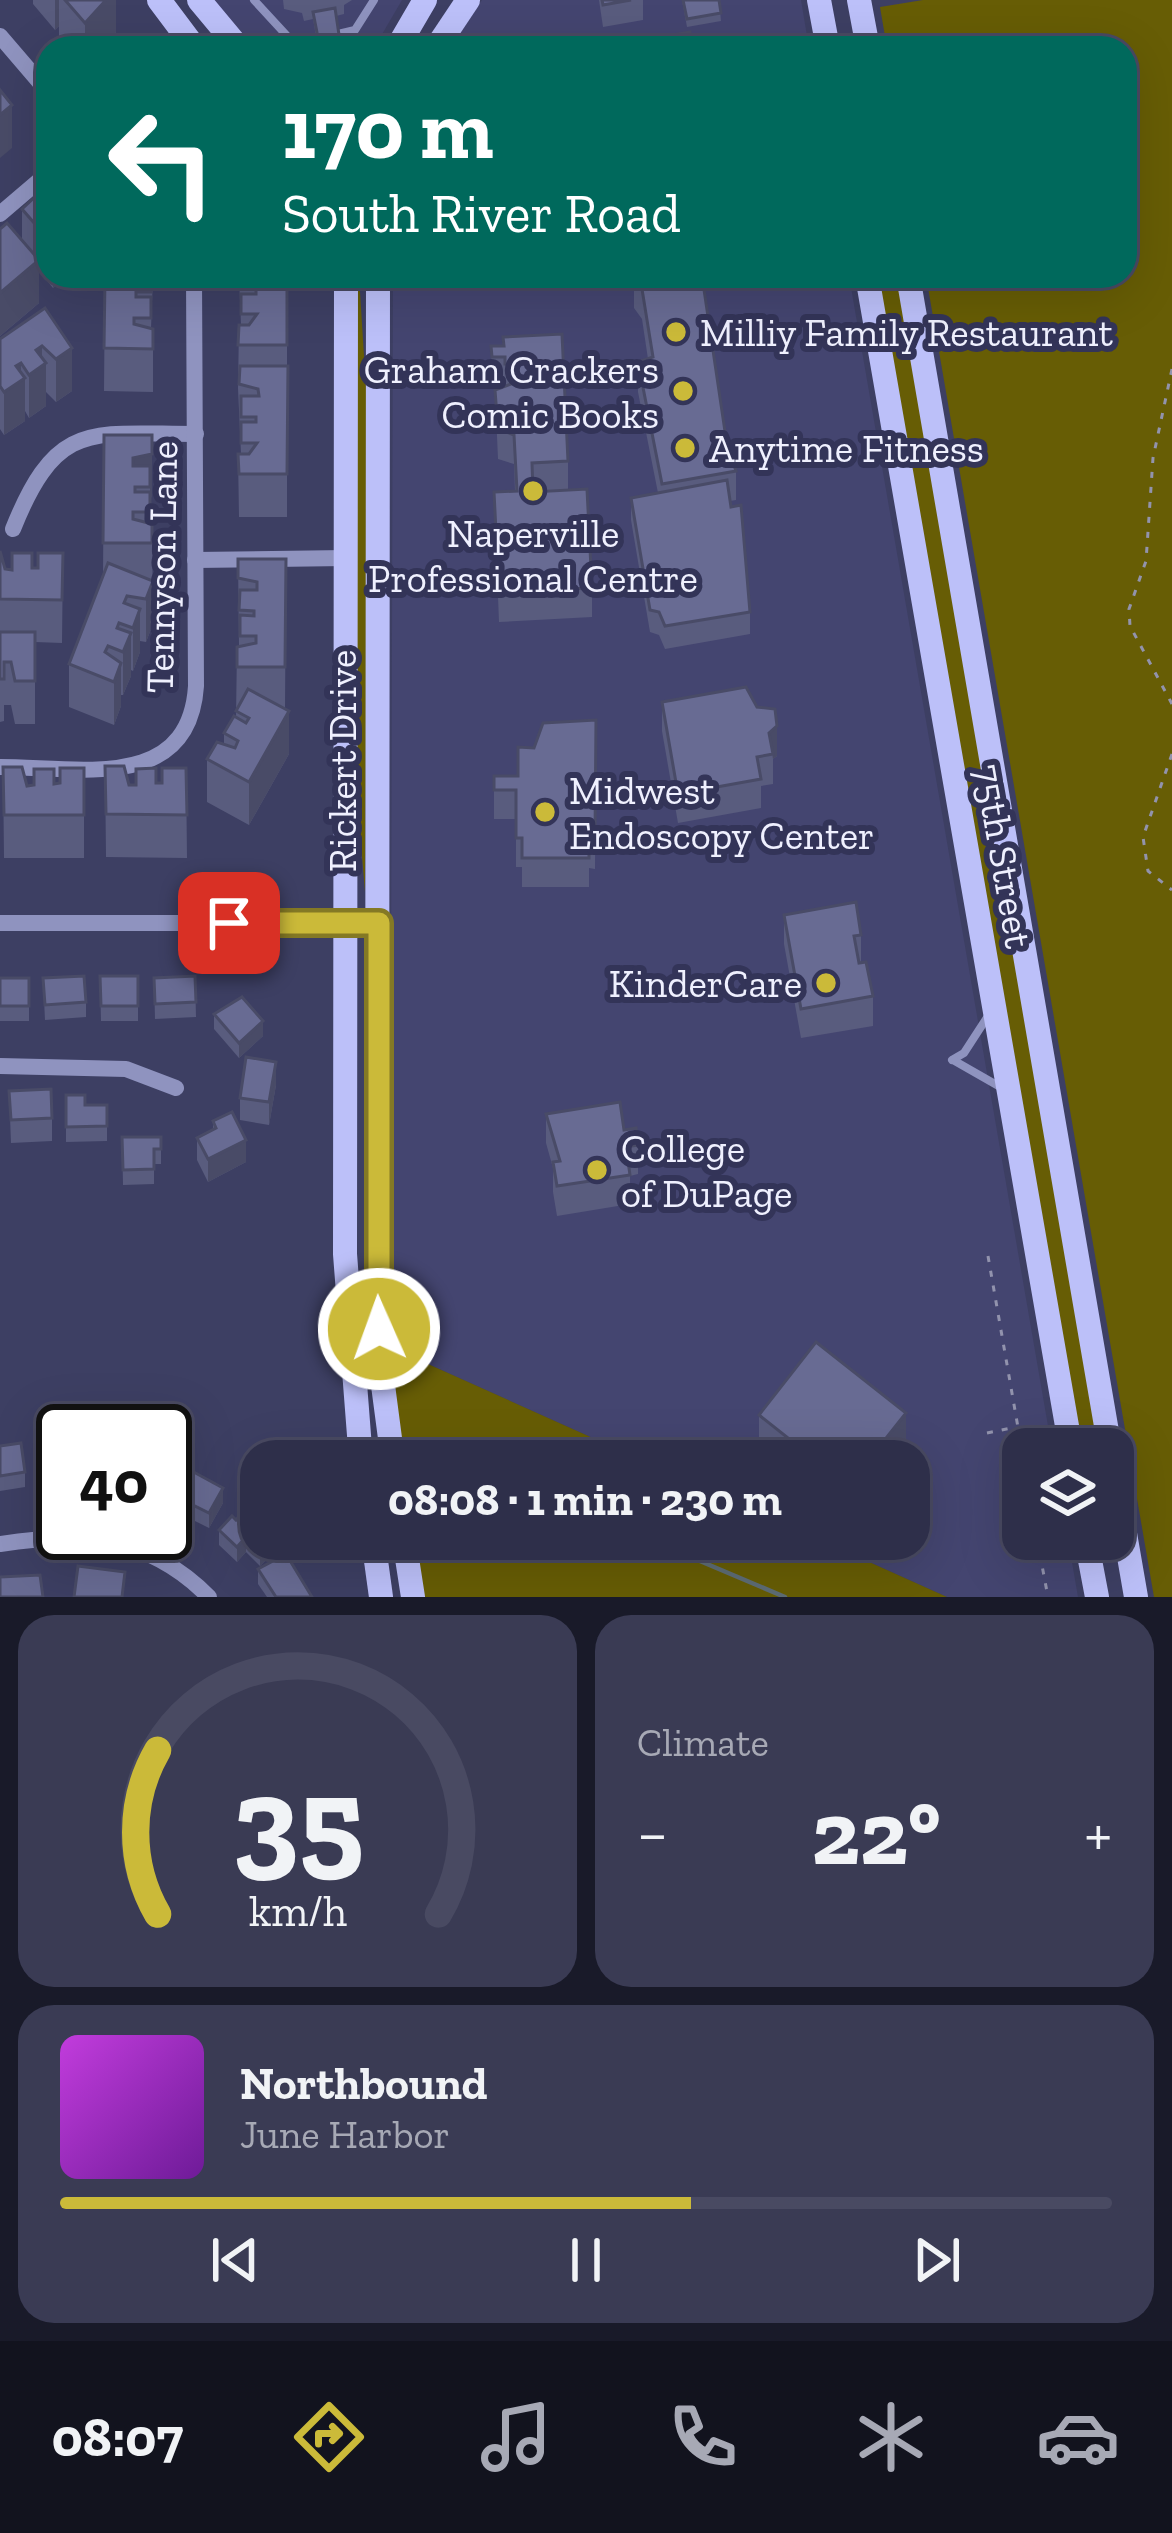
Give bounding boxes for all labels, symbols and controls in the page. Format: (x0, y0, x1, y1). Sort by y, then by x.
text: 170 m (282, 79, 494, 180)
icon: left (84, 84, 240, 240)
text: South River Road (282, 181, 681, 246)
place label: Milliy Family Restaurant (700, 309, 1113, 356)
marker: Milliy Family Restaurant (663, 319, 689, 345)
place label: Graham Crackers Comic Books (364, 346, 659, 438)
marker: Graham Crackers Comic Books (670, 378, 696, 404)
place label: Anytime Fitness (709, 425, 984, 472)
marker: Anytime Fitness (672, 435, 698, 461)
street label: Tennyson Lane (136, 440, 187, 694)
marker: Naperville Professional Centre (520, 478, 546, 504)
place label: Naperville Professional Centre (368, 510, 698, 602)
street label: Rickert Drive (319, 650, 366, 872)
street label: 75th Street (964, 760, 1043, 952)
place label: Midwest Endoscopy Center (569, 767, 875, 859)
marker: Midwest Endoscopy Center (532, 799, 558, 825)
pin (178, 872, 280, 974)
icon: arrive (196, 890, 262, 956)
place label: KinderCare (609, 960, 802, 1007)
marker: KinderCare (813, 970, 839, 996)
place label: College of DuPage (621, 1125, 792, 1217)
marker: College of DuPage (584, 1157, 610, 1183)
position arrow (316, 1266, 442, 1392)
speed limit sign: 40 (36, 1404, 192, 1560)
map controls (1002, 1428, 1134, 1560)
button: layers (1002, 1428, 1134, 1560)
text: 08:08 · 1 min · 230 m (388, 1473, 782, 1527)
text: Climate (637, 1719, 769, 1766)
text: 35 (232, 1745, 363, 1895)
text: 22° (811, 1779, 941, 1887)
text: − (637, 1794, 668, 1873)
text: + (1084, 1794, 1112, 1873)
text: km/h (249, 1886, 346, 1937)
text: Northbound (240, 2057, 488, 2111)
text: June Harbor (240, 2111, 450, 2158)
icon: previous (202, 2227, 268, 2293)
icon: pause (553, 2227, 619, 2293)
icon: next (904, 2227, 970, 2293)
icon: directions (287, 2395, 371, 2479)
icon: music (474, 2395, 558, 2479)
icon: phone (661, 2395, 745, 2479)
icon: climate (849, 2395, 933, 2479)
icon: car (1036, 2395, 1120, 2479)
text: 08:07 (52, 2405, 183, 2470)

